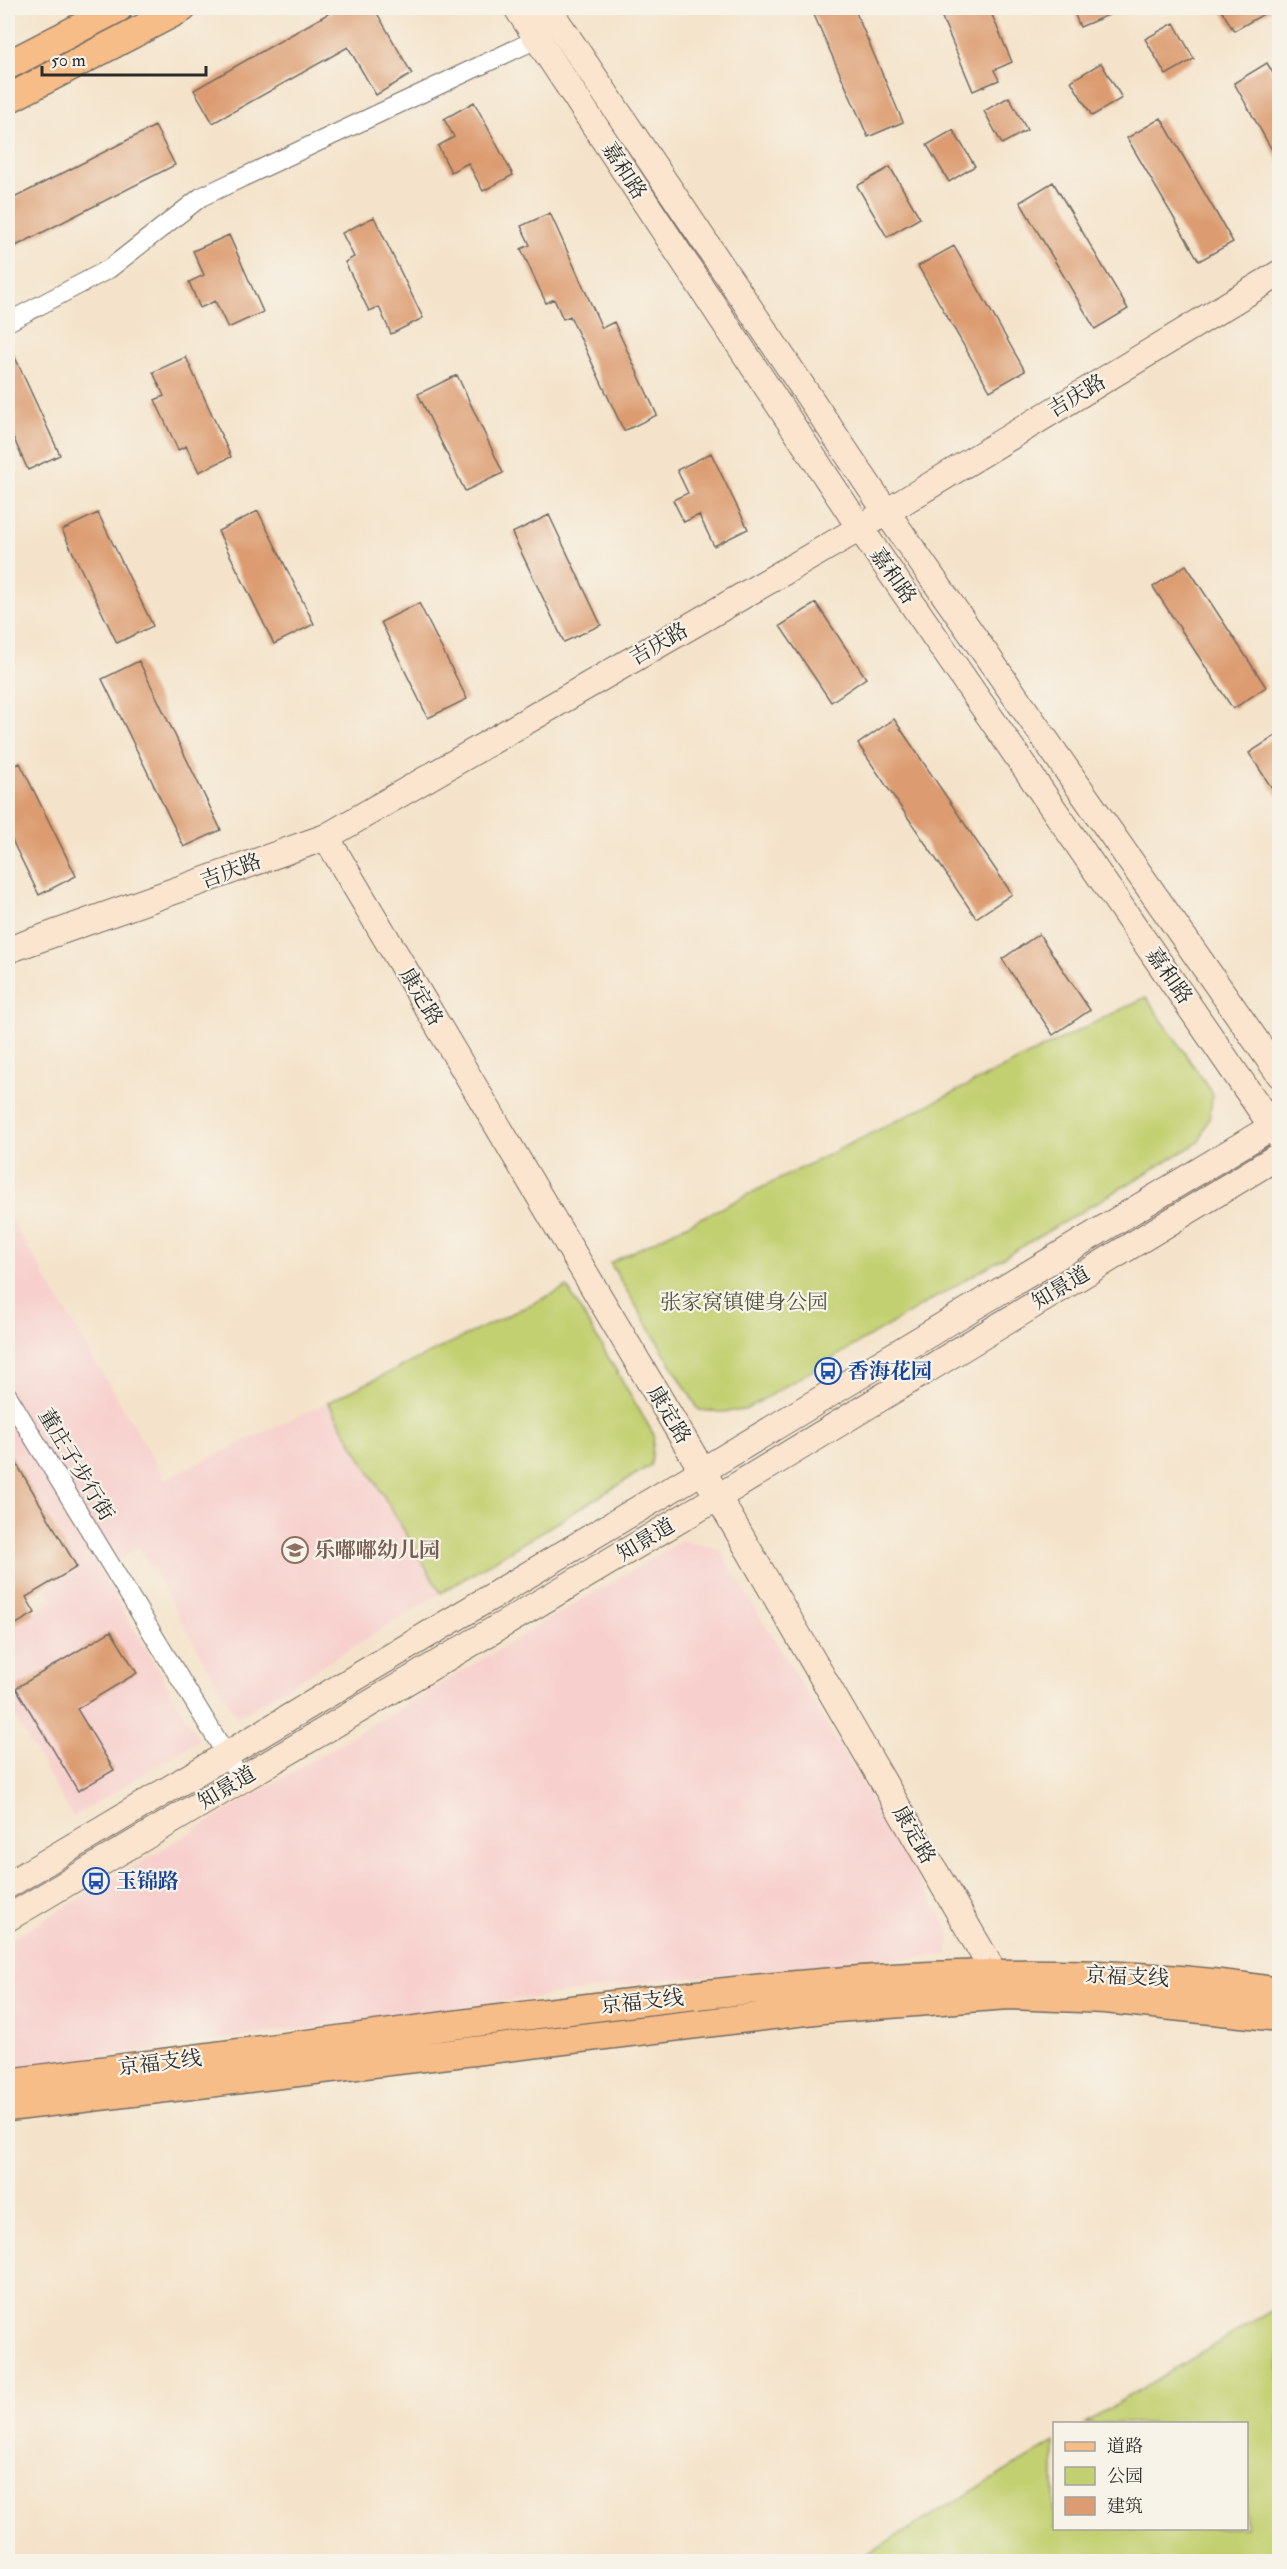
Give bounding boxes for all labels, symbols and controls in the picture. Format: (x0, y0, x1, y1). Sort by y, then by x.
scale bar (42, 39, 206, 77)
text: 50 m (51, 49, 86, 72)
street label: 嘉和路 (596, 137, 652, 205)
street label: 吉庆路 (1043, 368, 1111, 424)
street label: 嘉和路 (864, 542, 922, 610)
street label: 吉庆路 (625, 617, 693, 671)
street label: 吉庆路 (197, 848, 265, 894)
street label: 嘉和路 (1140, 942, 1198, 1010)
street label: 康定路 (393, 963, 449, 1031)
street label: 知景道 (1027, 1260, 1095, 1316)
park label: 张家窝镇健身公园 (660, 1289, 828, 1316)
bus stop icon: 香海花园 (813, 1356, 843, 1386)
place label: 香海花园 (848, 1358, 932, 1385)
street label: 康定路 (641, 1381, 697, 1449)
street label: 董庄子步行街 (32, 1404, 120, 1526)
street label: 知景道 (612, 1512, 680, 1568)
school or university icon: 乐嘟嘟幼儿园 (280, 1535, 310, 1565)
place label: 乐嘟嘟幼儿园 (314, 1537, 440, 1564)
street label: 知景道 (193, 1760, 261, 1816)
street label: 康定路 (887, 1801, 941, 1869)
bus stop icon: 玉锦路 (81, 1866, 111, 1896)
place label: 玉锦路 (116, 1868, 179, 1895)
street label: 京福支线 (1084, 1961, 1170, 1993)
street label: 京福支线 (599, 1984, 685, 2020)
street label: 京福支线 (117, 2044, 203, 2082)
legend (1053, 2422, 1248, 2530)
text: 道路 (1107, 2435, 1143, 2458)
text: 公园 (1107, 2465, 1143, 2488)
text: 建筑 (1107, 2495, 1143, 2518)

